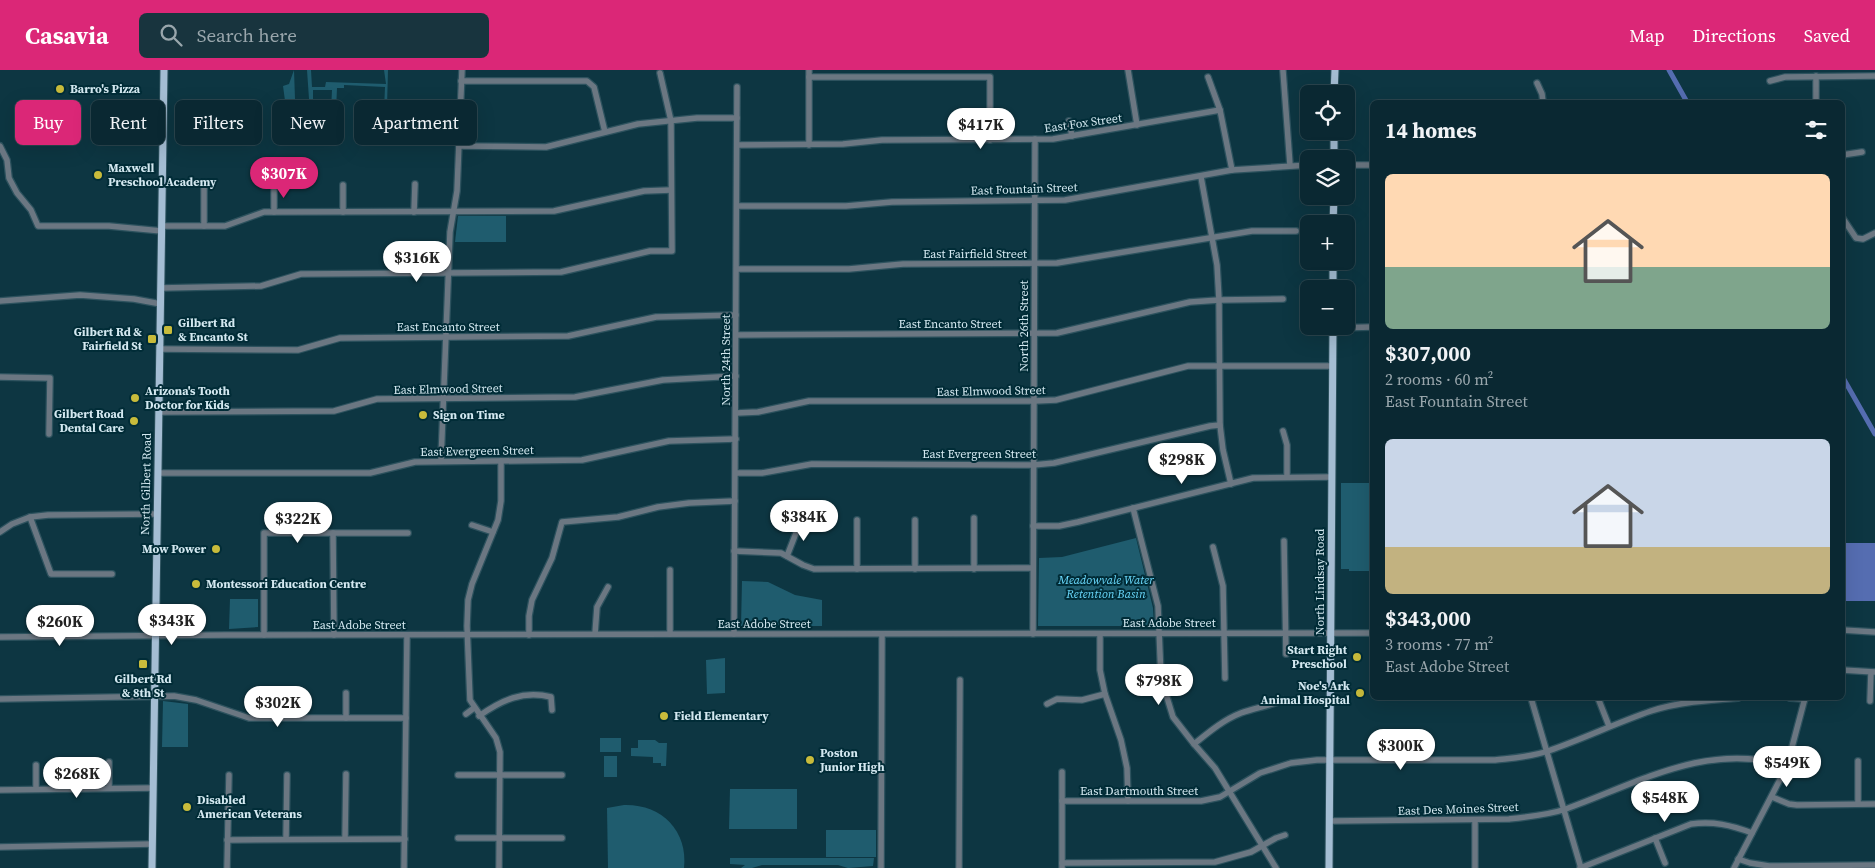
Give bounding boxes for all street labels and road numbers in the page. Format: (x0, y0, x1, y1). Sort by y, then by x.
street label: East Fox Street (1043, 110, 1123, 136)
street label: East Fountain Street (970, 179, 1078, 199)
street label: East Fairfield Street (923, 246, 1027, 262)
street label: North 26th Street (1016, 280, 1032, 372)
street label: North 24th Street (718, 314, 734, 406)
street label: East Encanto Street (898, 316, 1002, 332)
street label: East Encanto Street (396, 319, 500, 335)
street label: East Elmwood Street (393, 380, 503, 398)
street label: East Elmwood Street (936, 382, 1046, 400)
street label: North Gilbert Road (137, 433, 155, 535)
street label: East Evergreen Street (420, 442, 534, 460)
street label: East Evergreen Street (922, 446, 1036, 462)
street label: North Lindsay Road (1312, 528, 1328, 635)
street label: East Adobe Street (1122, 615, 1216, 631)
street label: East Adobe Street (717, 616, 811, 632)
street label: East Adobe Street (312, 617, 406, 633)
street label: East Dartmouth Street (1080, 783, 1198, 799)
street label: East Des Moines Street (1397, 799, 1519, 819)

